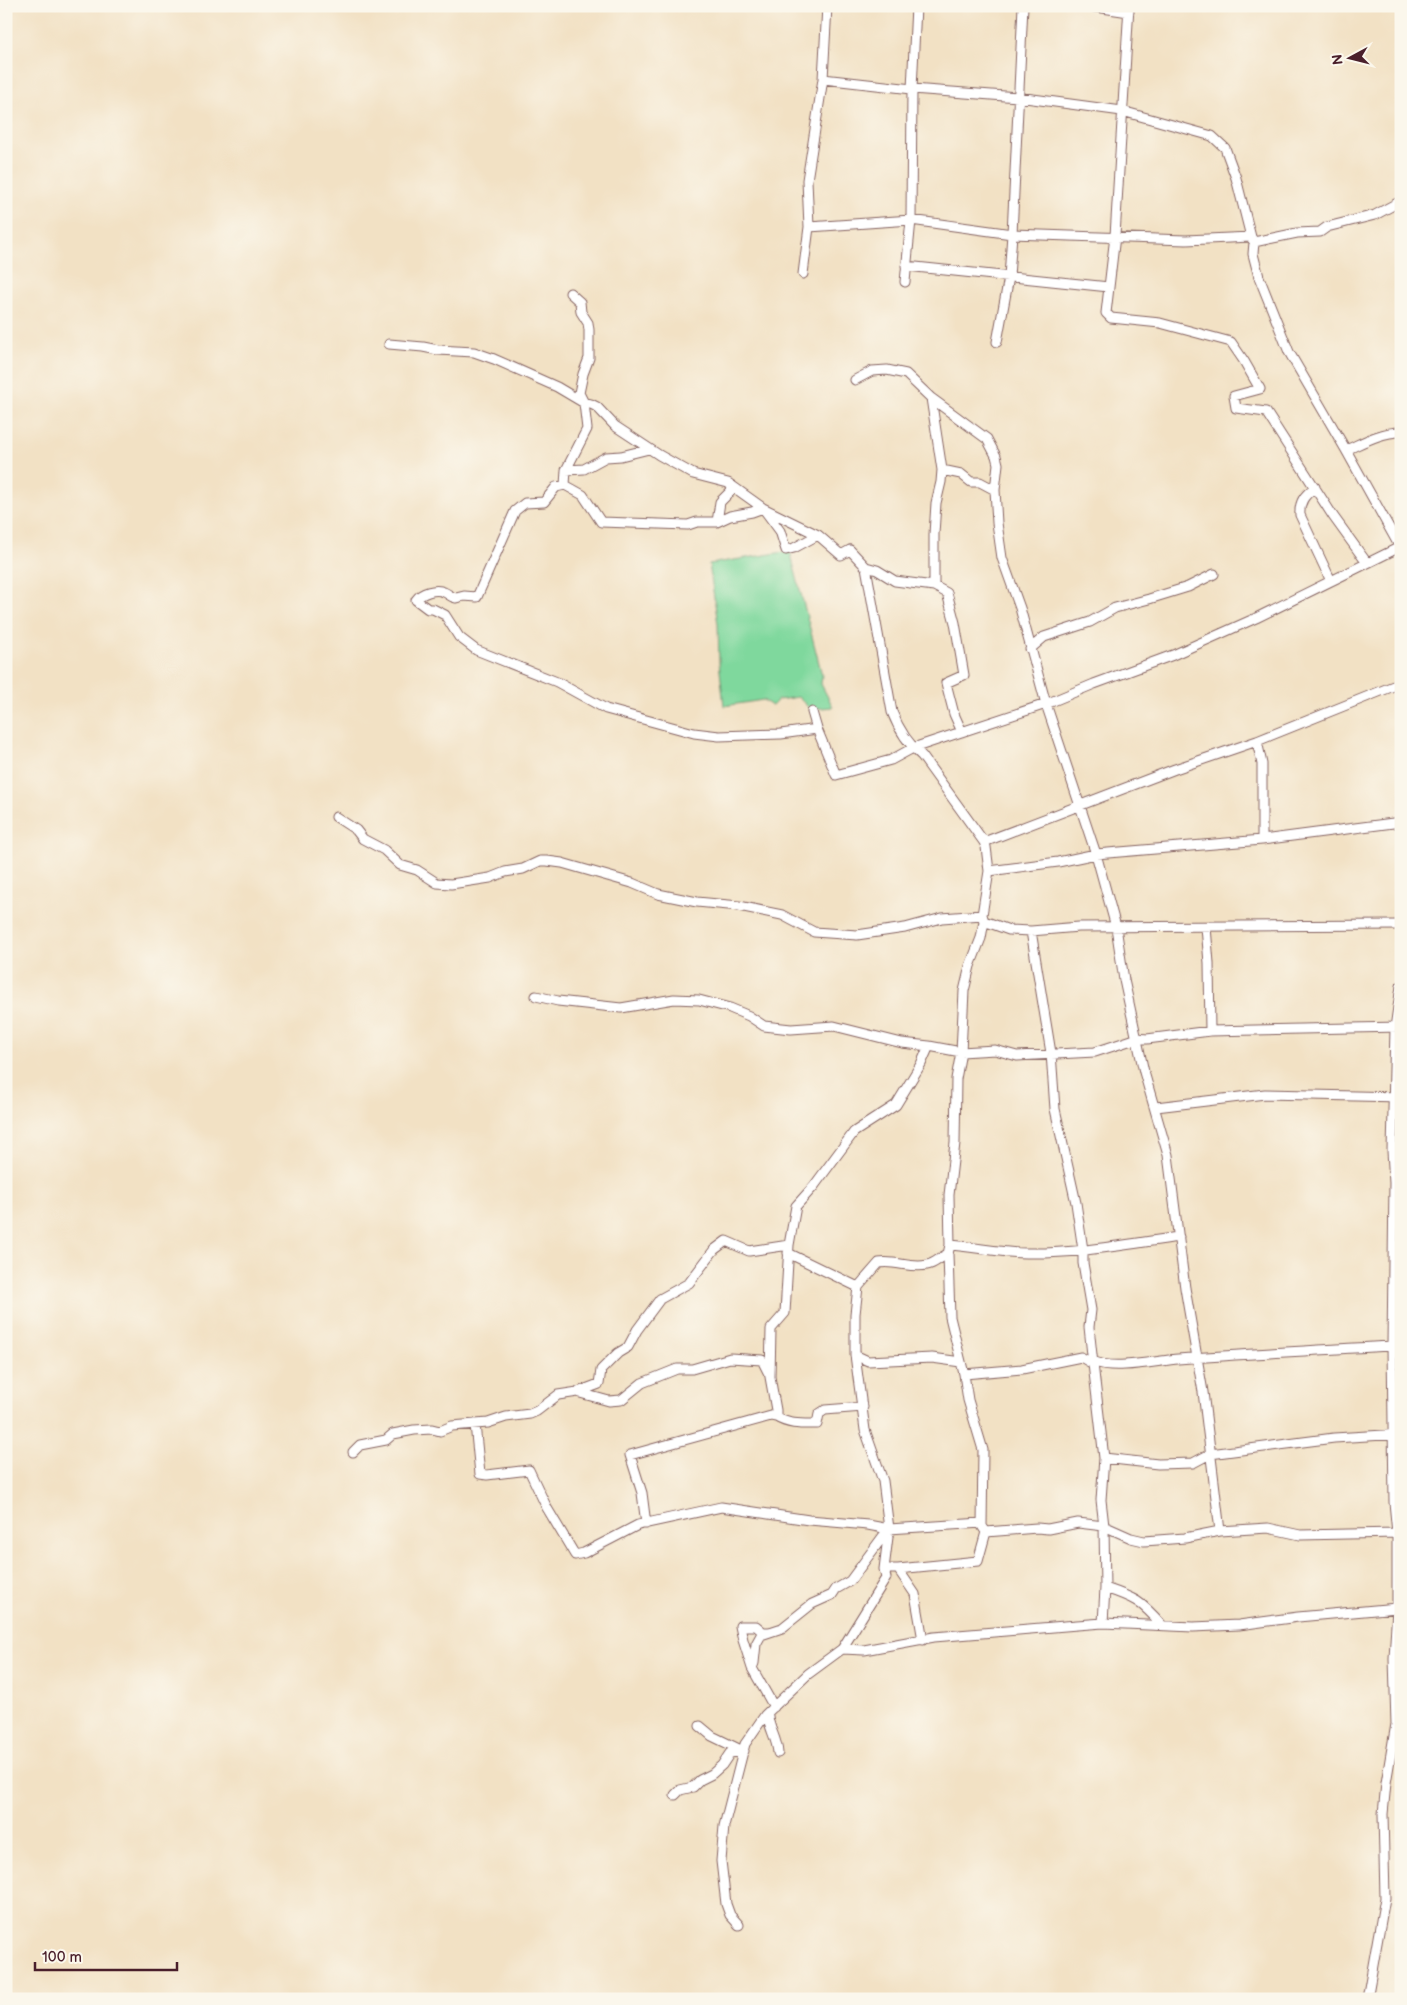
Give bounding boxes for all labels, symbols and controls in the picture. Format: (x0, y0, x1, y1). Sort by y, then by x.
north arrow (1324, 32, 1374, 82)
text: N (1329, 53, 1347, 66)
scale bar (35, 1940, 178, 1972)
text: 100 m (42, 1948, 82, 1967)

